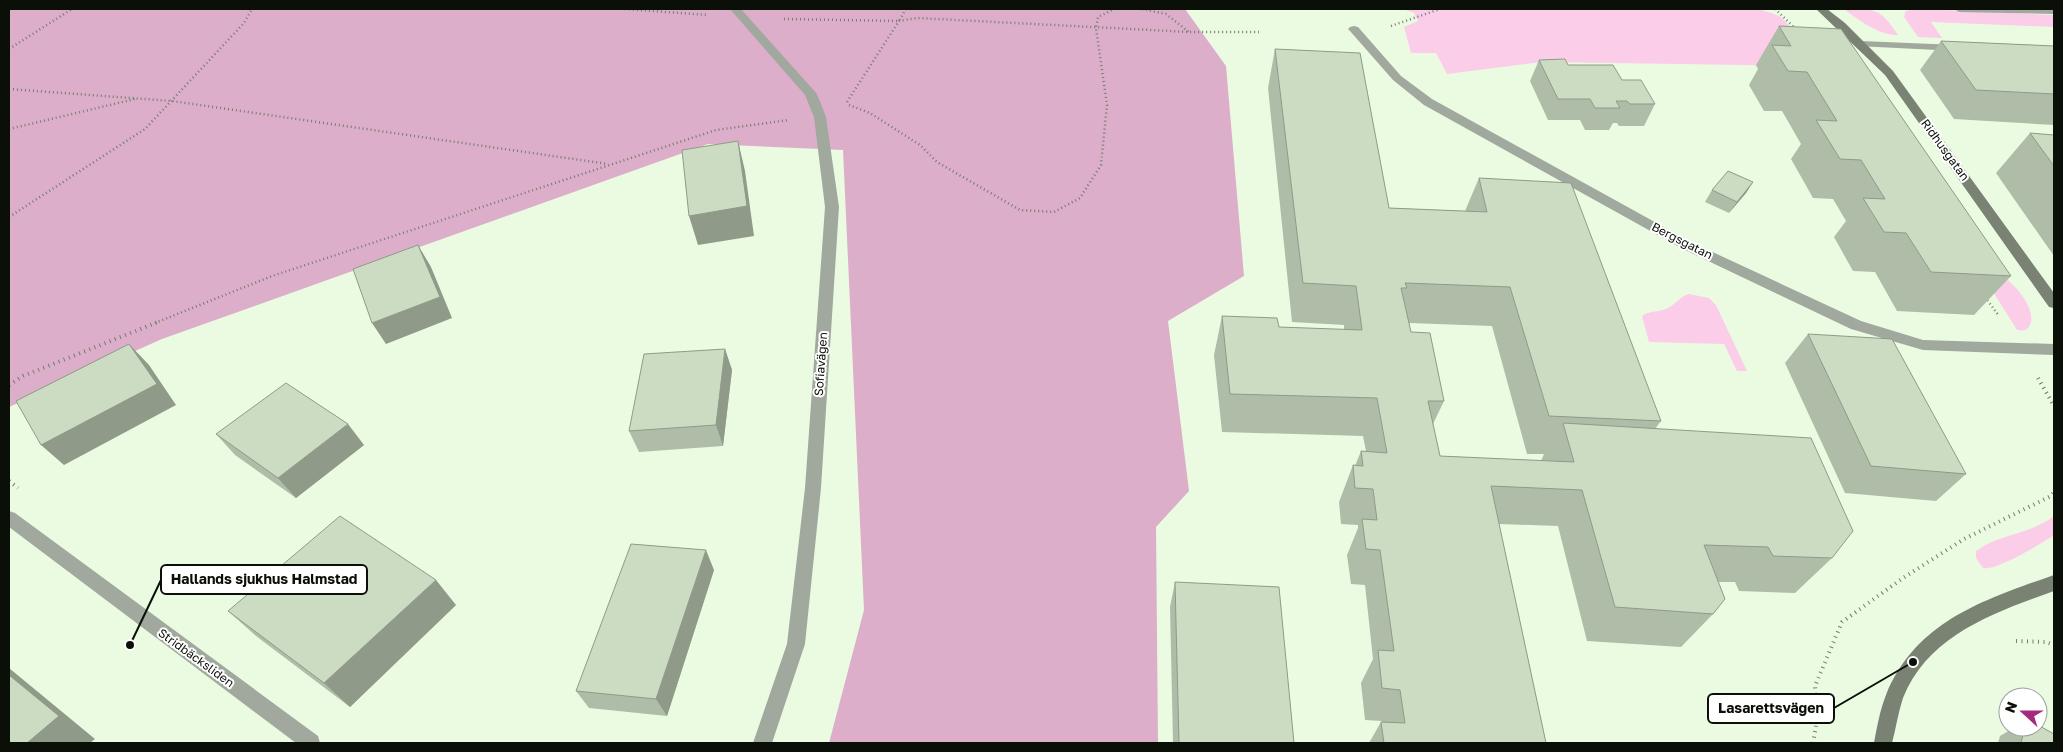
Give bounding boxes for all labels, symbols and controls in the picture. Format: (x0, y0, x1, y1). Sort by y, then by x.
street label: Ridhusgatan (1918, 116, 1973, 184)
street label: Bergsgatan (1649, 219, 1715, 262)
street label: Sofiavägen (811, 332, 830, 396)
callout: Hallands sjukhus Halmstad (161, 565, 367, 594)
text: Hallands sjukhus Halmstad (171, 570, 357, 587)
street label: Stridbäcksliden (155, 625, 237, 690)
north arrow (1998, 687, 2048, 737)
callout: Lasarettsvägen (1708, 694, 1834, 723)
text: Lasarettsvägen (1718, 699, 1824, 716)
text: N (2001, 699, 2020, 715)

